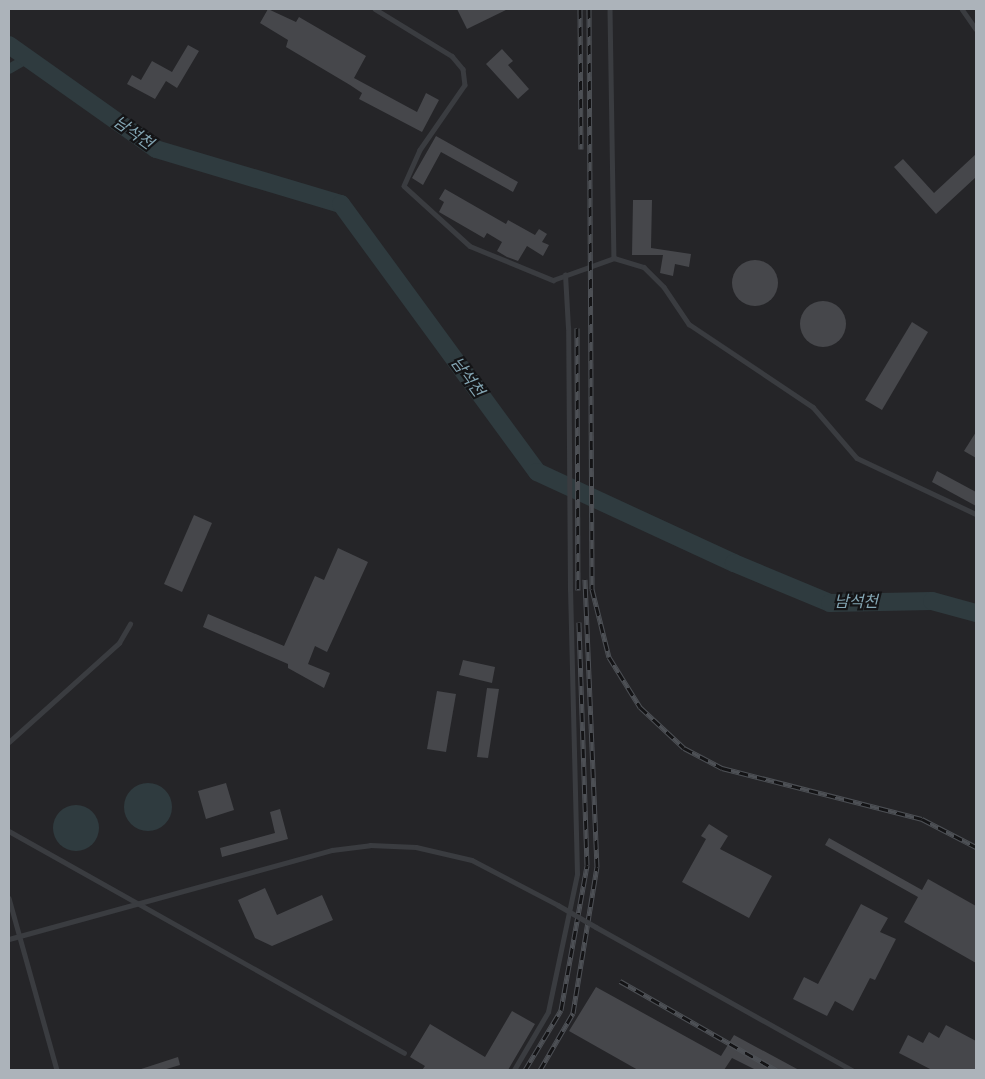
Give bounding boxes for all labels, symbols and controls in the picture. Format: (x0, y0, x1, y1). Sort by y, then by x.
water label: 남석천 (109, 112, 157, 154)
water label: 남석천 (446, 353, 488, 401)
water label: 남석천 (834, 592, 878, 612)

